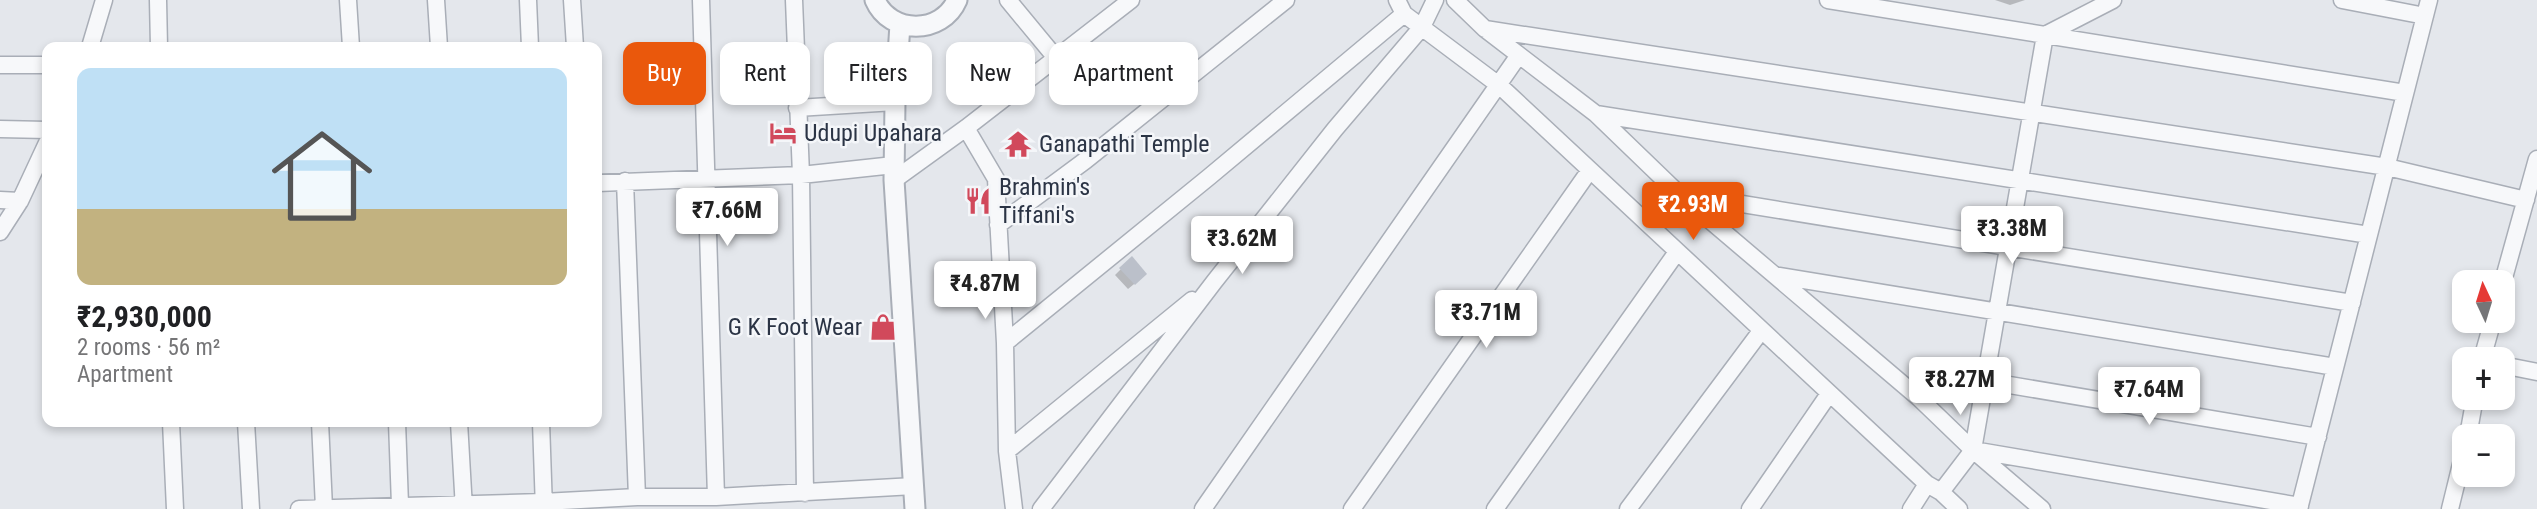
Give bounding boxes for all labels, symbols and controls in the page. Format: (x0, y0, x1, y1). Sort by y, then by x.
chip: Buy (623, 42, 706, 105)
chip: Rent (720, 42, 810, 105)
chip: Filters (824, 42, 932, 105)
chip: New (946, 42, 1035, 105)
chip: Apartment (1049, 42, 1198, 105)
icon: home (259, 113, 385, 239)
hotel icon: Udupi Upahara (768, 118, 798, 148)
place label: Udupi Upahara (804, 119, 942, 147)
temple icon: Ganapathi Temple (1003, 129, 1033, 159)
place label: Ganapathi Temple (1039, 130, 1210, 158)
place label: Brahmin's Tiffani's (999, 173, 1090, 229)
pin: ₹2.93M (1636, 182, 1750, 242)
restaurant icon: Brahmin's Tiffani's (963, 186, 993, 216)
pin: ₹7.66M (670, 188, 784, 248)
text: ₹2.93M (1658, 191, 1728, 218)
text: ₹7.66M (692, 197, 762, 224)
pin: ₹3.38M (1955, 206, 2069, 266)
text: ₹3.38M (1977, 215, 2047, 242)
pin: ₹3.62M (1185, 216, 1299, 276)
text: ₹3.62M (1207, 225, 1277, 252)
pin: ₹4.87M (928, 262, 1042, 321)
text: ₹4.87M (950, 270, 1020, 297)
north arrow (2452, 270, 2515, 332)
map controls (2452, 270, 2515, 487)
pin: ₹3.71M (1429, 290, 1543, 350)
text: ₹2,930,000 (77, 299, 212, 334)
text: ₹3.71M (1451, 299, 1521, 326)
shop icon: G K Foot Wear (868, 312, 898, 342)
place label: G K Foot Wear (728, 313, 862, 341)
text: 2 rooms · 56 m² (77, 334, 220, 361)
button: + (2452, 347, 2515, 410)
pin: ₹8.27M (1903, 358, 2017, 417)
text: Apartment (77, 361, 173, 388)
text: ₹8.27M (1925, 366, 1995, 393)
pin: ₹7.64M (2092, 368, 2206, 427)
text: ₹7.64M (2114, 376, 2184, 403)
button: − (2452, 424, 2515, 487)

